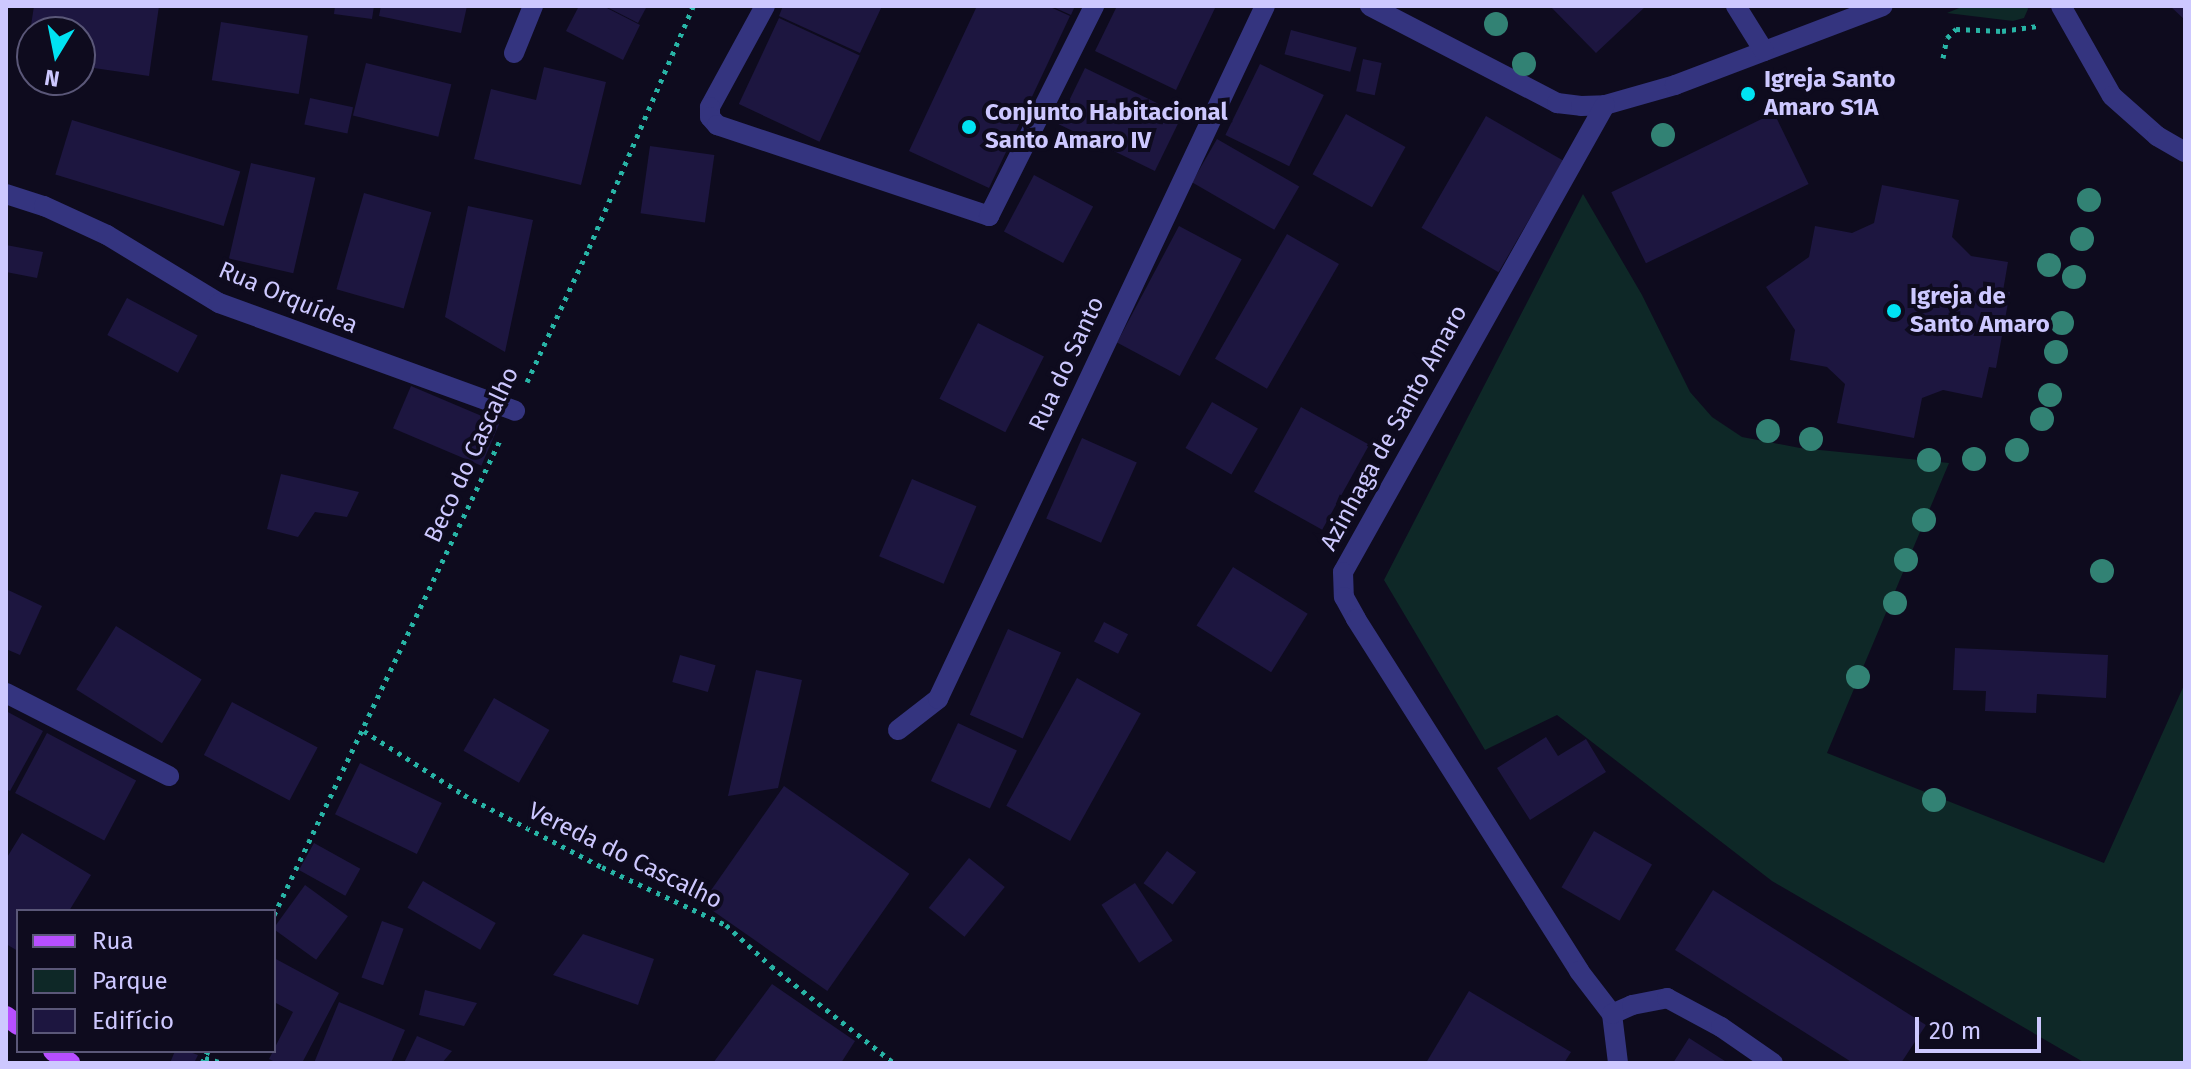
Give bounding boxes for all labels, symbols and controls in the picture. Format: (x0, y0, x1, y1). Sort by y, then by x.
north arrow (16, 16, 96, 96)
text: N (43, 64, 62, 93)
place label: Igreja Santo Amaro S1A (1764, 66, 1896, 122)
marker: Igreja Santo Amaro S1A (1739, 85, 1757, 103)
place label: Conjunto Habitacional Santo Amaro IV (985, 99, 1228, 155)
marker: Conjunto Habitacional Santo Amaro IV (960, 118, 978, 136)
street label: Rua Orquídea (214, 256, 362, 340)
place label: Igreja de Santo Amaro (1910, 283, 2050, 339)
street label: Rua do Santo (1023, 292, 1111, 436)
street label: Azinhaga de Santo Amaro (1315, 300, 1473, 556)
marker: Igreja de Santo Amaro (1885, 302, 1903, 320)
street label: Beco do Cascalho (419, 363, 525, 547)
street label: Vereda do Cascalho (523, 797, 727, 915)
legend (16, 909, 276, 1053)
text: Rua (92, 927, 134, 955)
text: Parque (92, 967, 168, 995)
scale bar (1919, 1001, 2045, 1051)
text: Edifício (92, 1007, 174, 1035)
text: 20 m (1929, 1017, 1981, 1045)

